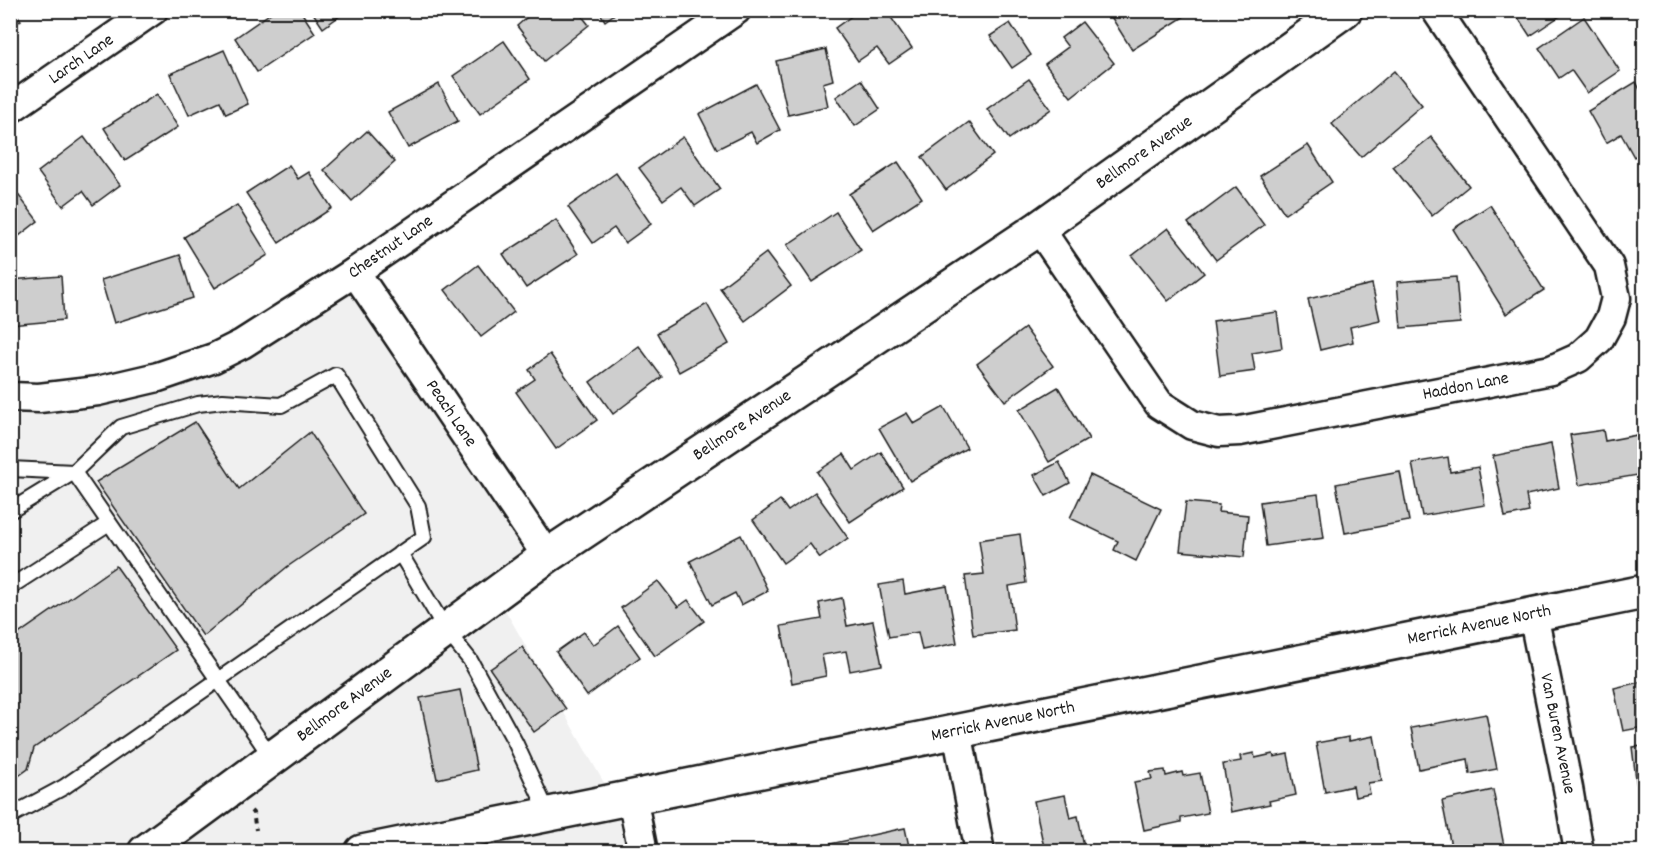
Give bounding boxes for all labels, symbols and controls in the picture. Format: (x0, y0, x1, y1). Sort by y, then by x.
street label: Larch Lane (44, 28, 119, 91)
street label: Bellmore Avenue (1091, 110, 1198, 196)
street label: Chestnut Lane (344, 209, 438, 286)
street label: Haddon Lane (1420, 366, 1511, 407)
street label: Peach Lane (419, 375, 483, 452)
street label: Bellmore Avenue (688, 384, 797, 468)
street label: Merrick Avenue North (1405, 599, 1553, 652)
street label: Bellmore Avenue (292, 661, 398, 749)
street label: Van Buren Avenue (1533, 671, 1581, 796)
street label: Merrick Avenue North (929, 695, 1077, 749)

